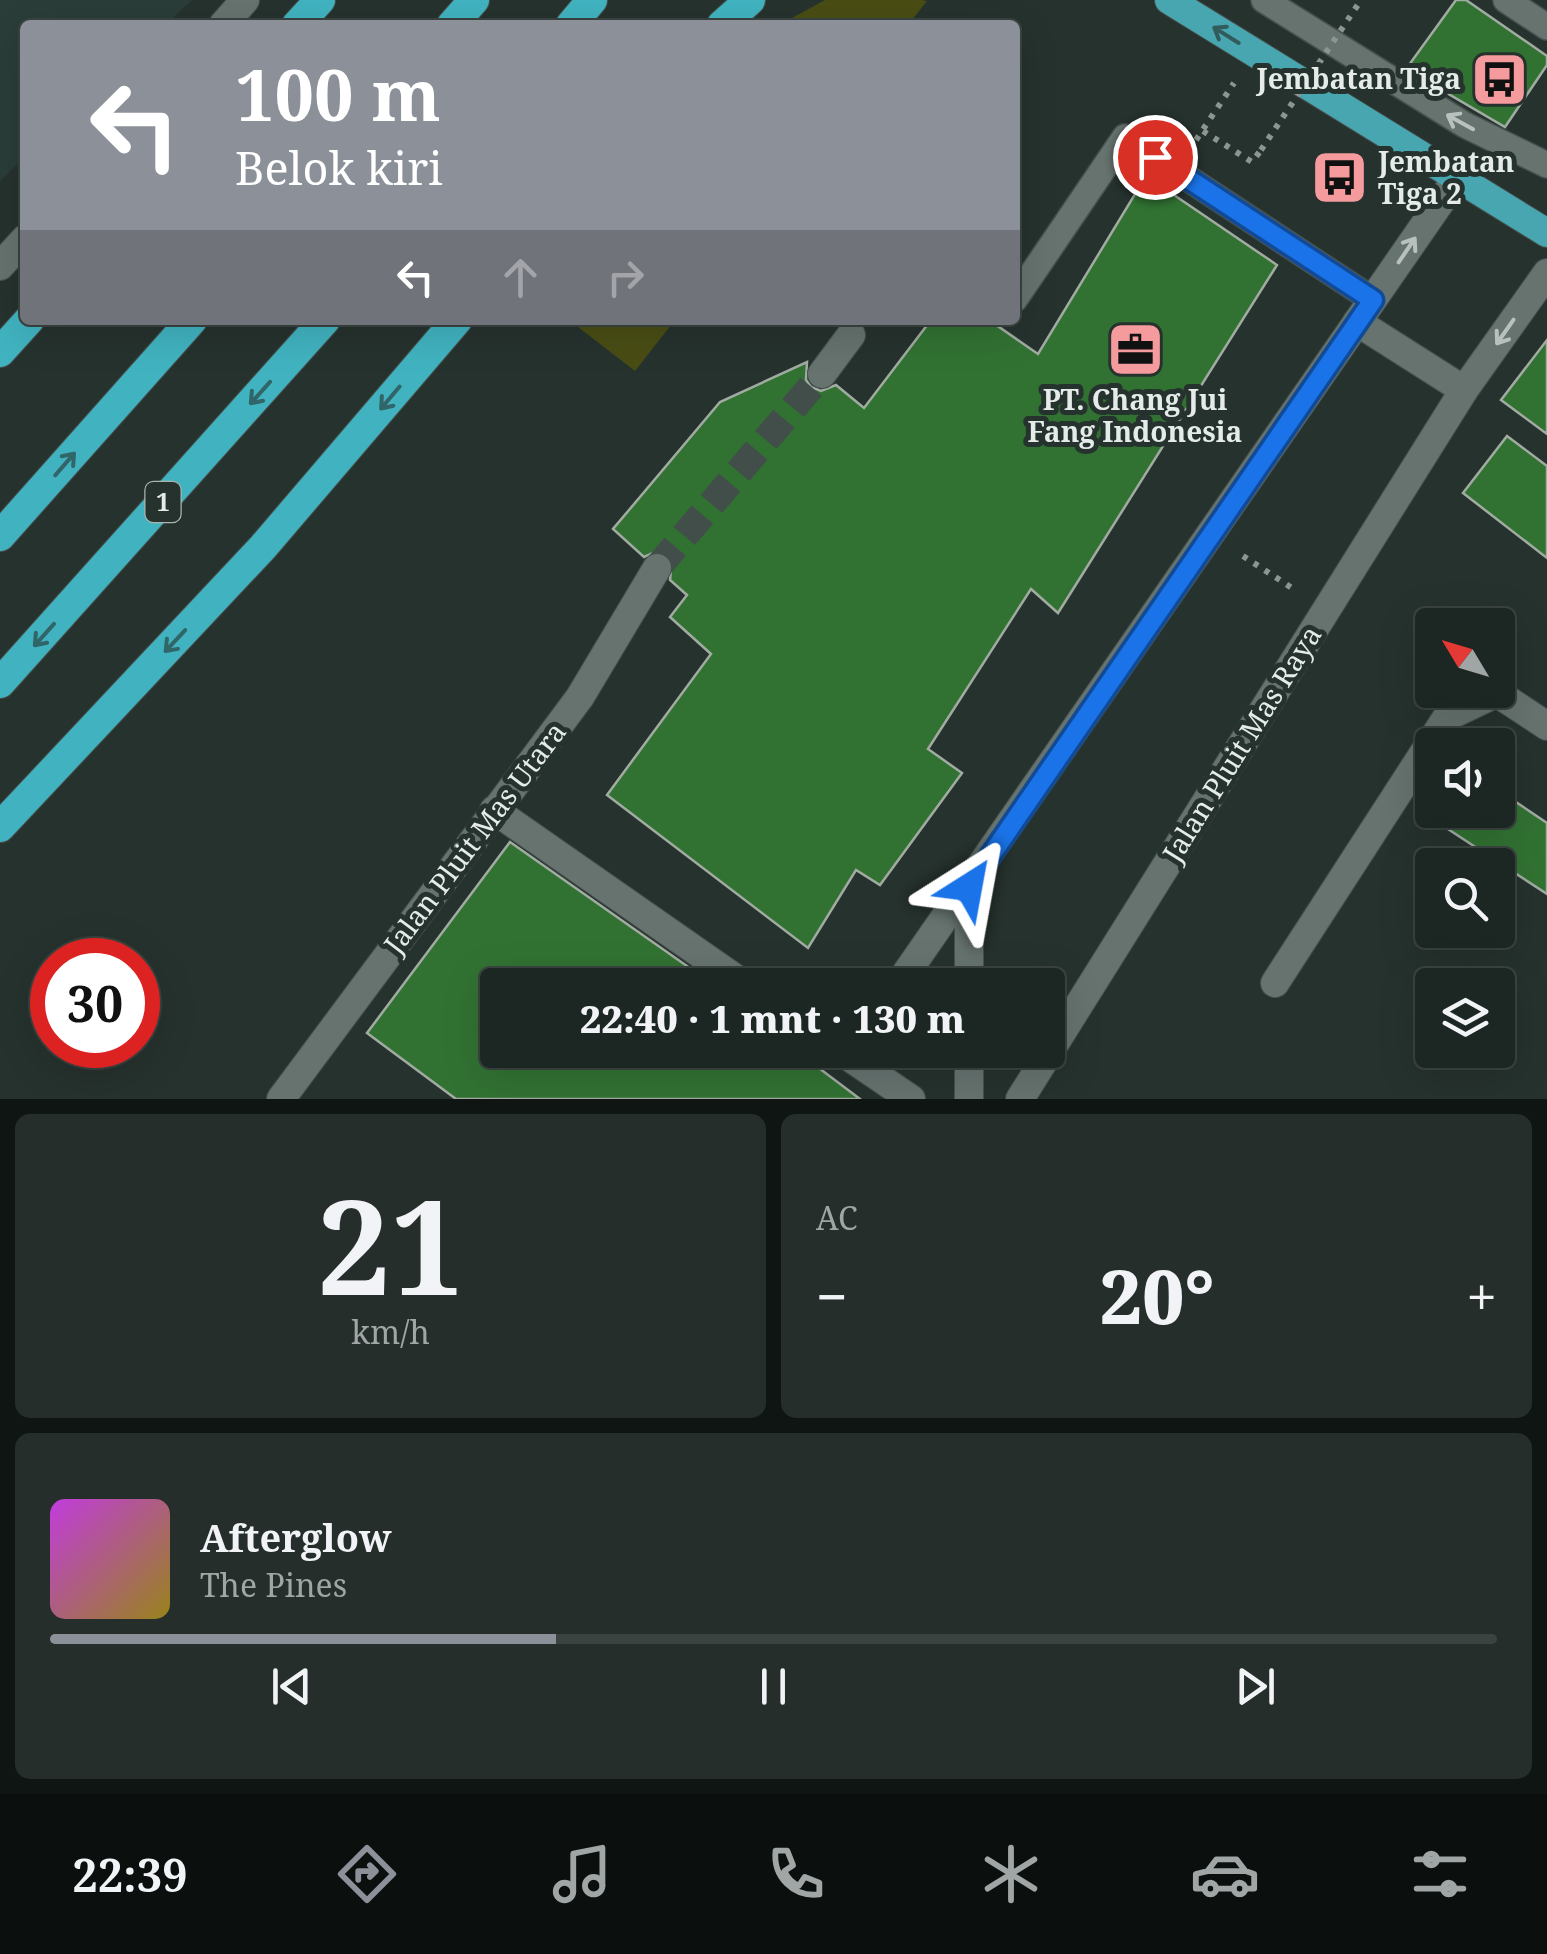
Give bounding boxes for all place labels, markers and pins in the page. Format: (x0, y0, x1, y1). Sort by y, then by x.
bus stop icon: Jembatan Tiga (1470, 49, 1530, 109)
place label: Jembatan Tiga (1256, 59, 1461, 97)
pin (1113, 115, 1198, 200)
place label: Jembatan Tiga 2 (1377, 142, 1515, 212)
bus stop icon: Jembatan Tiga 2 (1309, 148, 1369, 208)
office icon: PT. Chang Jui Fang Indonesia (1105, 319, 1165, 379)
place label: PT. Chang Jui Fang Indonesia (1028, 380, 1242, 450)

